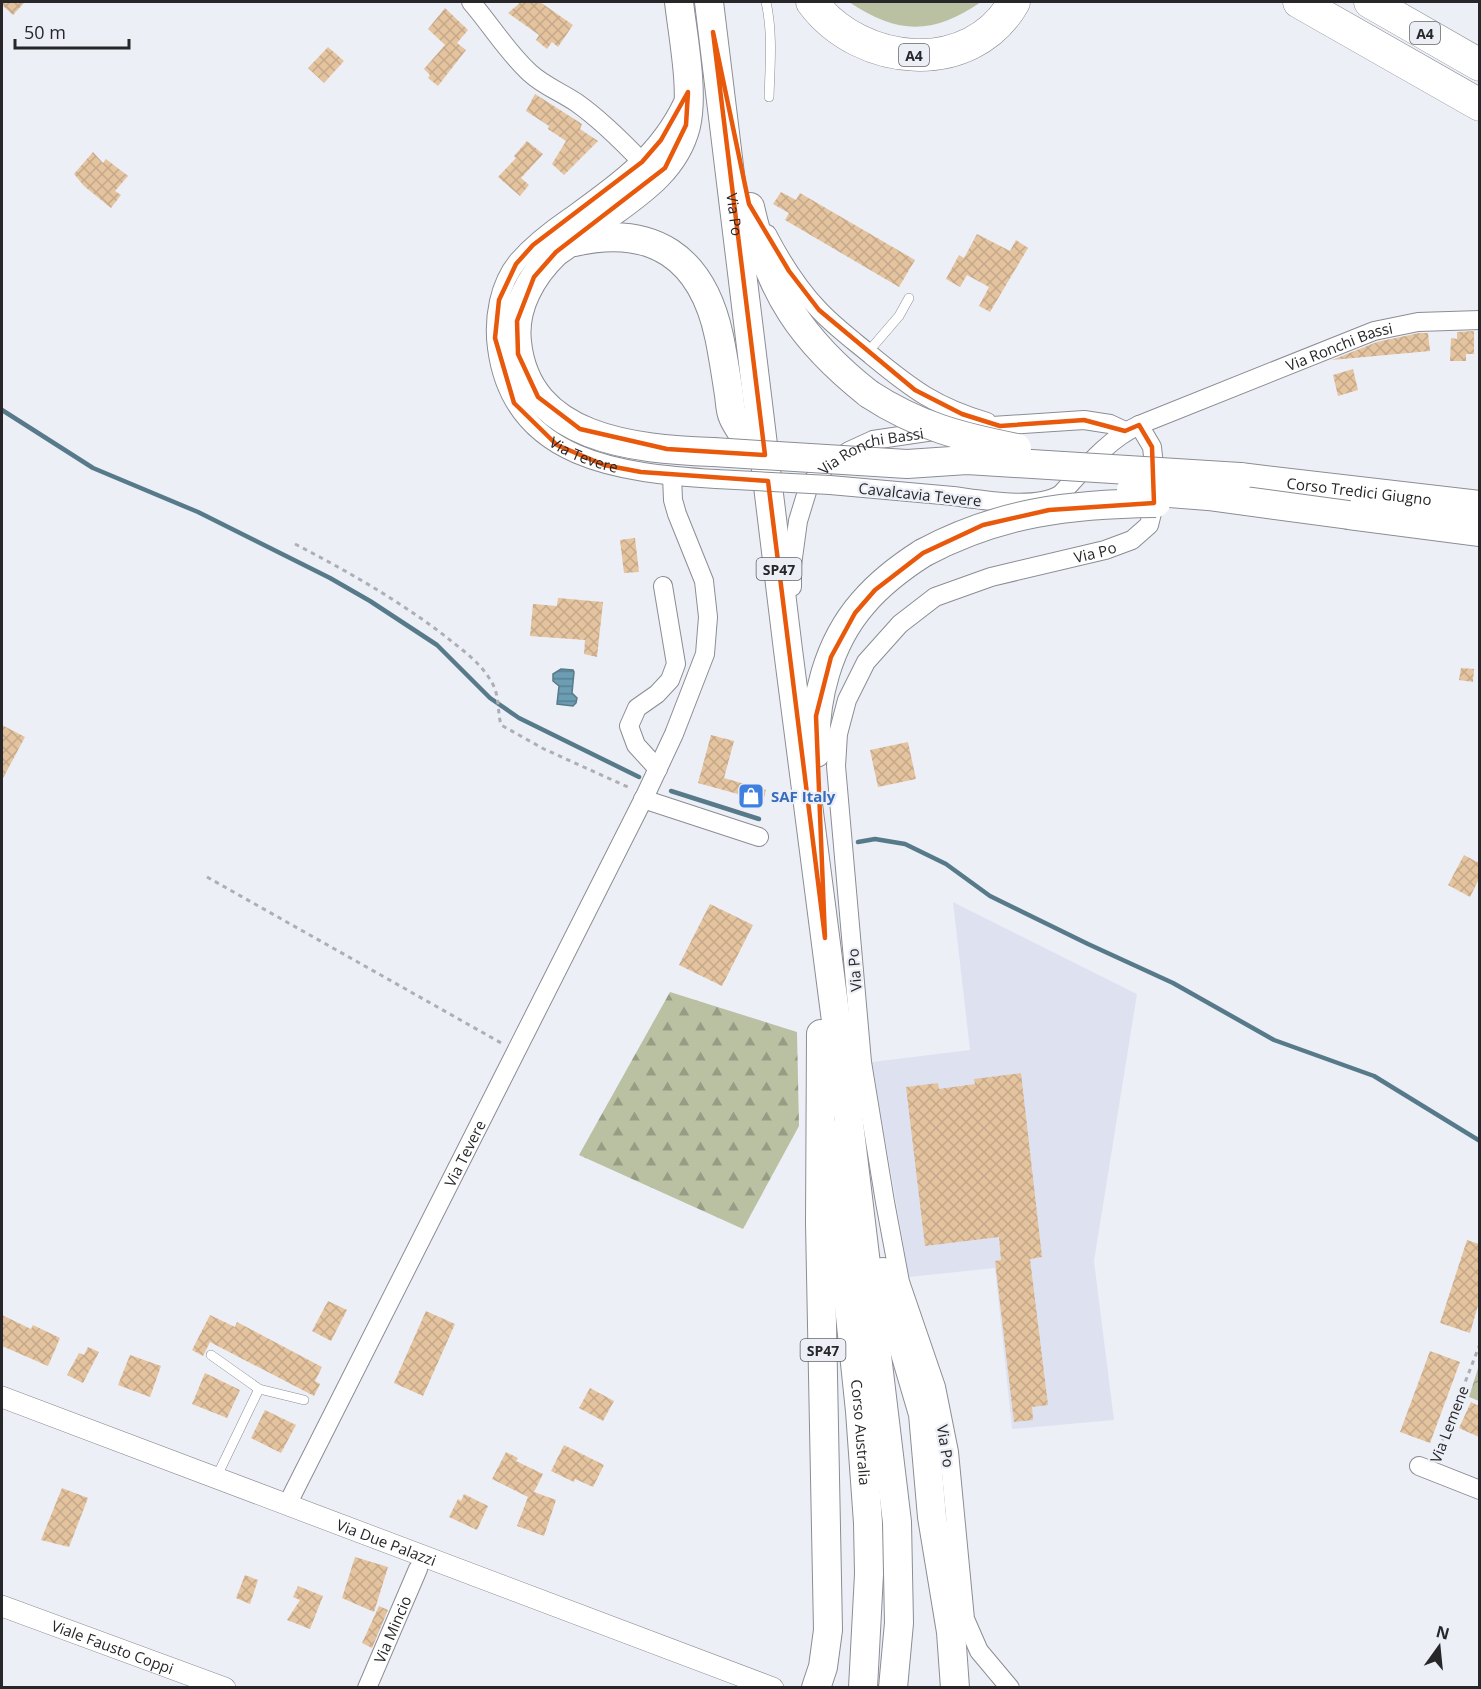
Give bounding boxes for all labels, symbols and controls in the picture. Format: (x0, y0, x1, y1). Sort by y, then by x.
scale bar (15, 12, 129, 50)
text: 50 m (24, 20, 66, 44)
road number: A4 (1410, 22, 1440, 44)
road number: A4 (899, 44, 929, 66)
street label: Via Po (722, 192, 747, 237)
street label: Via Ronchi Bassi (1283, 317, 1394, 375)
street label: Via Ronchi Bassi (813, 423, 925, 479)
street label: Via Tevere (546, 432, 620, 477)
street label: Corso Tredici Giugno (1286, 473, 1433, 509)
street label: Cavalcavia Tevere (857, 478, 983, 510)
street label: Via Po (1072, 537, 1119, 567)
road number: SP47 (756, 558, 802, 580)
shop icon: SAF Italy (736, 781, 766, 811)
place label: SAF Italy (771, 786, 836, 806)
street label: Via Po (842, 948, 866, 992)
street label: Via Tevere (439, 1117, 490, 1190)
road number: SP47 (800, 1339, 846, 1361)
street label: Corso Australia (847, 1378, 875, 1486)
street label: Via Lemene (1425, 1383, 1473, 1465)
street label: Via Po (933, 1423, 959, 1469)
street label: Via Due Palazzi (334, 1514, 439, 1570)
street label: Via Mincio (369, 1592, 415, 1666)
street label: Viale Fausto Coppi (49, 1615, 177, 1678)
north arrow (1409, 1617, 1469, 1677)
text: N (1434, 1620, 1452, 1645)

